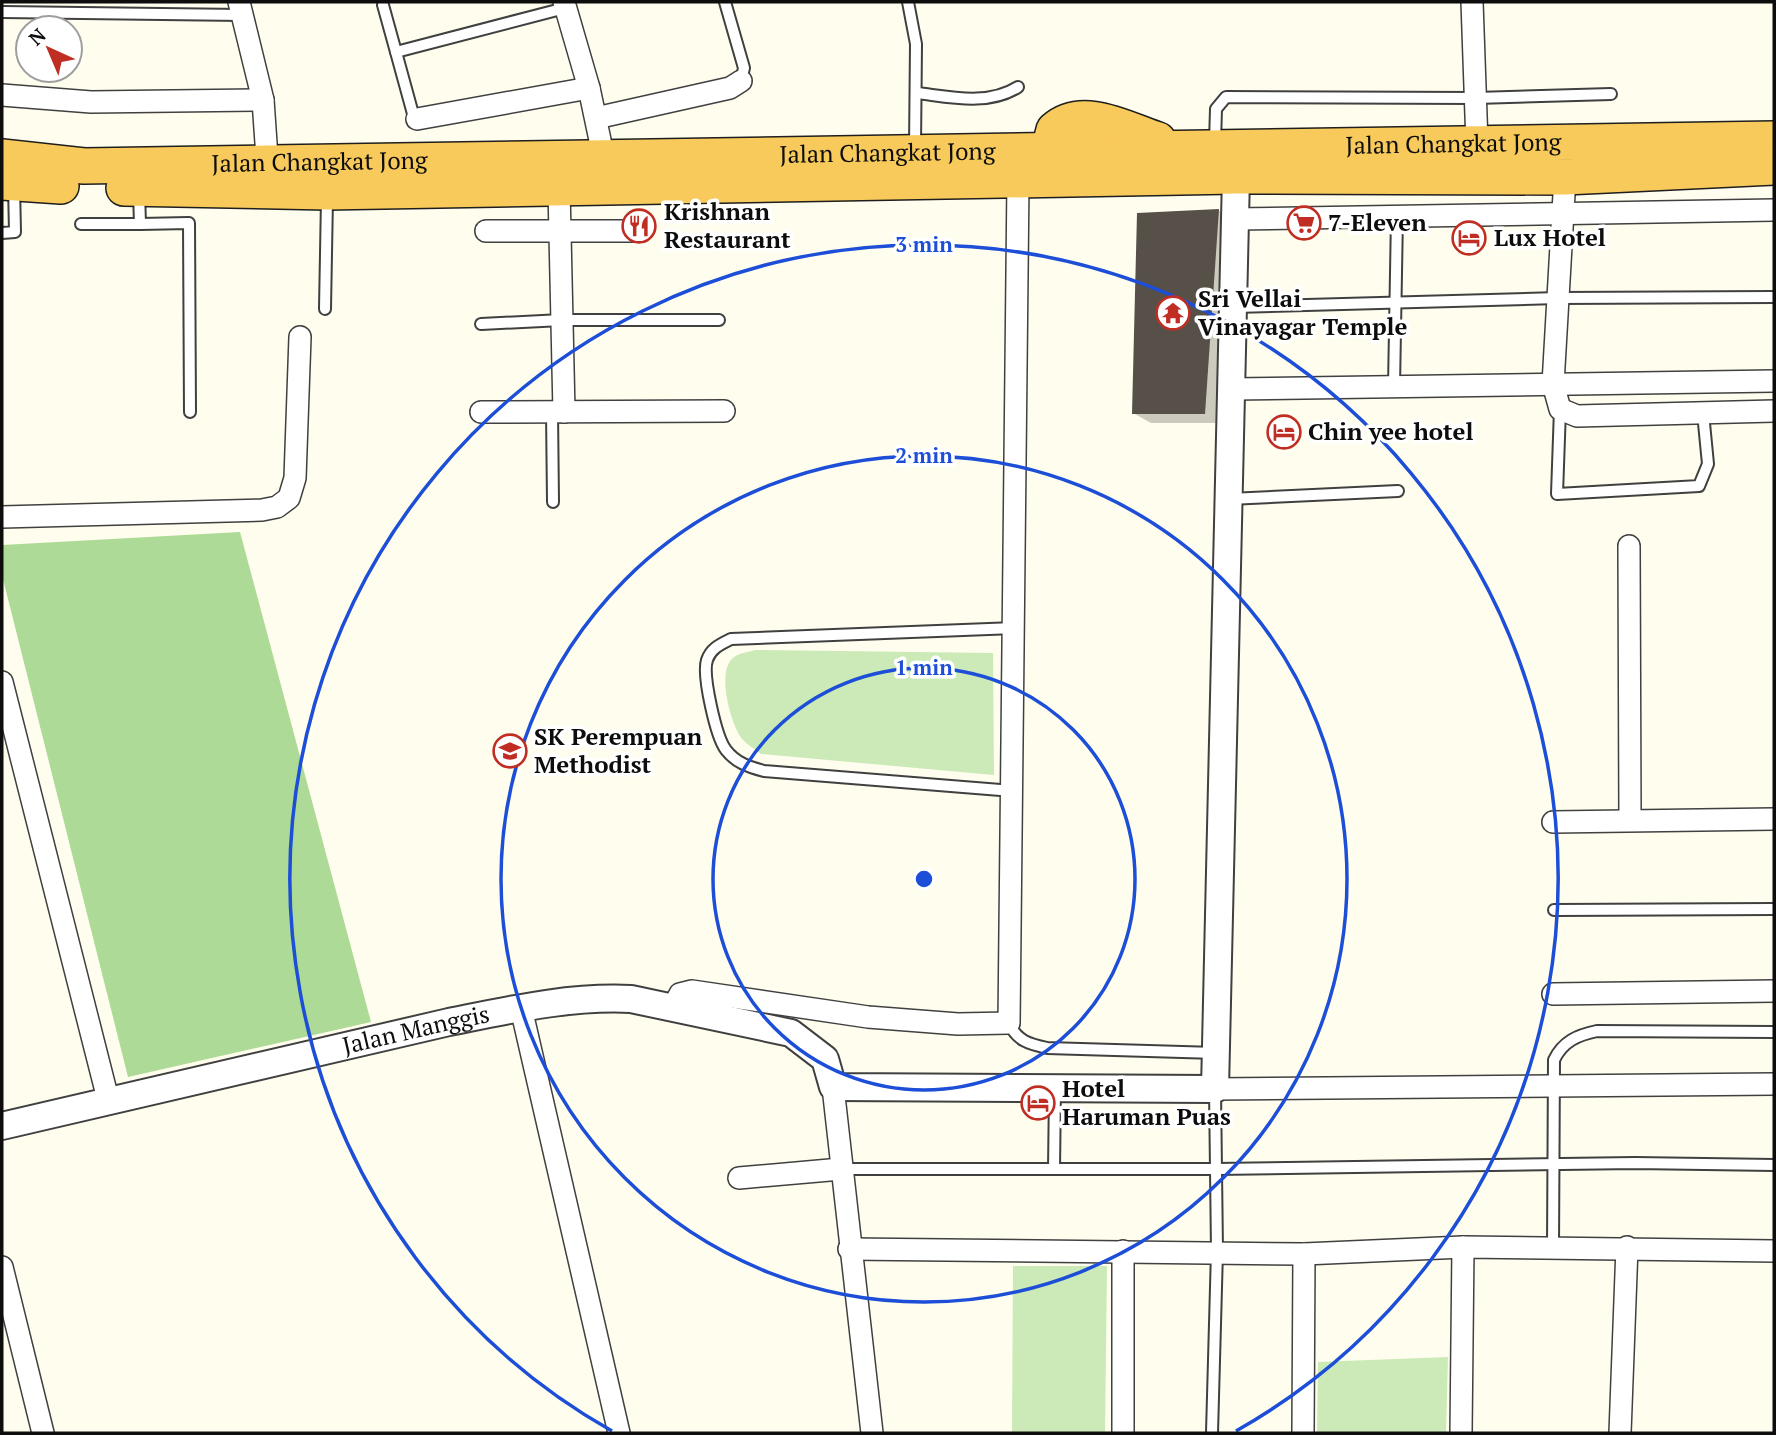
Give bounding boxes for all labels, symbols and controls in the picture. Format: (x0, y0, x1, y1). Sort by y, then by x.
north arrow (14, 14, 84, 84)
text: N (23, 22, 51, 50)
street label: Jalan Changkat Jong (1345, 125, 1562, 161)
street label: Jalan Changkat Jong (779, 134, 996, 170)
street label: Jalan Changkat Jong (211, 144, 428, 179)
place label: Krishnan Restaurant (664, 195, 791, 255)
supermarket icon: 7-Eleven (1285, 204, 1323, 242)
place label: 7-Eleven (1328, 206, 1427, 238)
restaurant icon: Krishnan Restaurant (620, 207, 658, 245)
hotel icon: Lux Hotel (1450, 219, 1488, 257)
place label: Lux Hotel (1494, 221, 1606, 253)
text: 3 min (895, 230, 953, 258)
place label: Sri Vellai Vinayagar Temple (1198, 282, 1408, 342)
temple icon: Sri Vellai Vinayagar Temple (1154, 294, 1192, 332)
hotel icon: Chin yee hotel (1265, 413, 1303, 451)
place label: Chin yee hotel (1308, 415, 1473, 447)
text: 2 min (895, 441, 953, 469)
text: 1 min (895, 653, 953, 681)
place label: SK Perempuan Methodist (534, 720, 703, 780)
school or university icon: SK Perempuan Methodist (491, 732, 529, 770)
centre of rings (912, 867, 936, 891)
street label: Jalan Manggis (339, 997, 492, 1061)
place label: Hotel Haruman Puas (1062, 1072, 1231, 1132)
hotel icon: Hotel Haruman Puas (1019, 1084, 1057, 1122)

